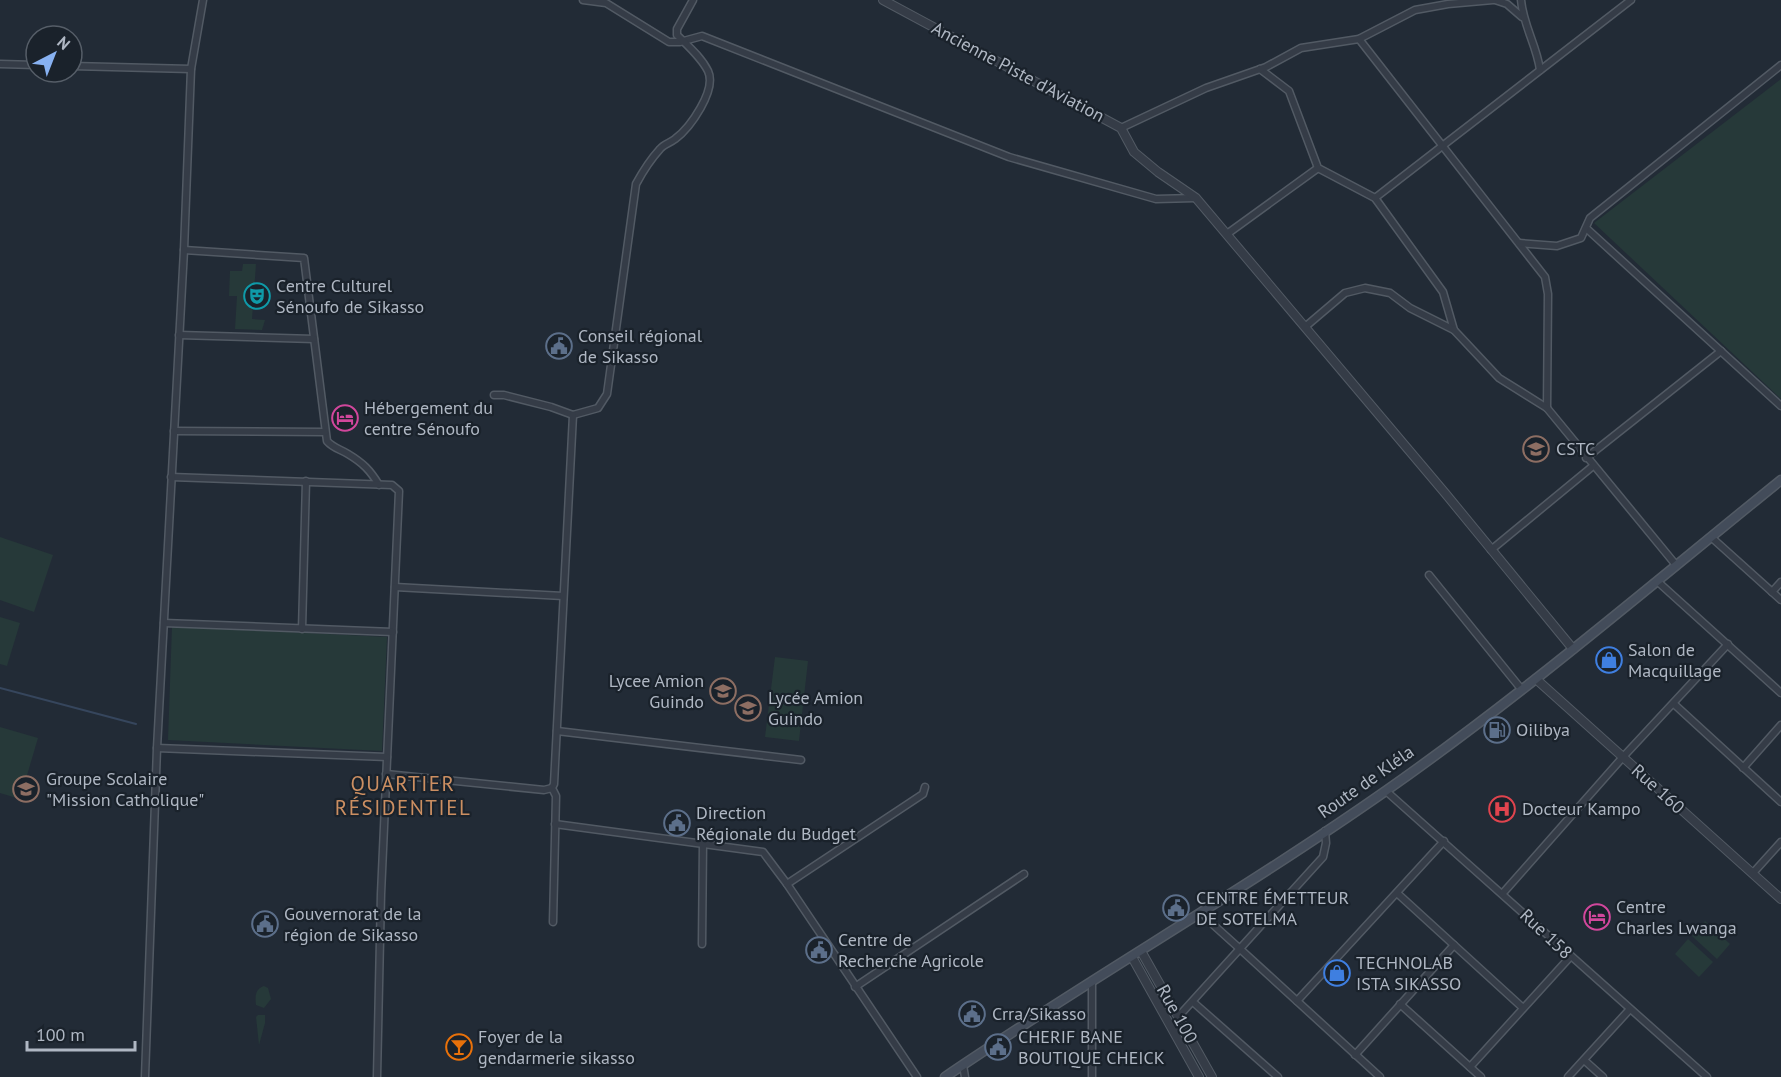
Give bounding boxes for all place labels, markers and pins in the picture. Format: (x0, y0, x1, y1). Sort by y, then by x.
place label: Centre Culturel Sénoufo de Sikasso (276, 274, 424, 318)
theatre icon: Centre Culturel Sénoufo de Sikasso (242, 281, 272, 311)
place label: Conseil régional de Sikasso (578, 324, 703, 368)
public building icon: Conseil régional de Sikasso (544, 331, 574, 361)
place label: Hébergement du centre Sénoufo (364, 396, 493, 440)
hotel icon: Hébergement du centre Sénoufo (330, 403, 360, 433)
school or university icon: CSTC (1521, 434, 1551, 464)
place label: CSTC (1556, 437, 1595, 460)
place label: Salon de Macquillage (1628, 638, 1721, 682)
shop icon: Salon de Macquillage (1594, 645, 1624, 675)
place label: Lycee Amion Guindo (609, 669, 704, 713)
school or university icon: Lycee Amion Guindo (708, 676, 738, 706)
place label: Lycée Amion Guindo (768, 686, 863, 730)
school or university icon: Lycée Amion Guindo (733, 693, 763, 723)
fuel station icon: Oilibya (1482, 715, 1512, 745)
place label: Oilibya (1516, 718, 1570, 741)
place label: Groupe Scolaire "Mission Catholique" (46, 767, 204, 811)
school or university icon: Groupe Scolaire "Mission Catholique" (11, 774, 41, 804)
hospital icon: Docteur Kampo (1487, 794, 1517, 824)
place label: Docteur Kampo (1522, 797, 1641, 820)
place label: Direction Régionale du Budget (696, 801, 856, 845)
public building icon: Direction Régionale du Budget (662, 808, 692, 838)
place label: CENTRE ÉMETTEUR DE SOTELMA (1196, 886, 1349, 930)
public building icon: CENTRE ÉMETTEUR DE SOTELMA (1161, 893, 1191, 923)
place label: Centre Charles Lwanga (1616, 895, 1737, 939)
place label: Gouvernorat de la région de Sikasso (284, 902, 421, 946)
hotel icon: Centre Charles Lwanga (1582, 902, 1612, 932)
public building icon: Gouvernorat de la région de Sikasso (250, 909, 280, 939)
place label: Centre de Recherche Agricole (838, 928, 984, 972)
public building icon: Centre de Recherche Agricole (804, 935, 834, 965)
place label: TECHNOLAB ISTA SIKASSO (1356, 951, 1461, 995)
shop icon: TECHNOLAB ISTA SIKASSO (1322, 958, 1352, 988)
public building icon: Crra/Sikasso (957, 999, 987, 1029)
place label: Crra/Sikasso (992, 1002, 1086, 1025)
place label: Foyer de la gendarmerie sikasso (478, 1025, 635, 1069)
place label: CHERIF BANE BOUTIQUE CHEICK (1018, 1025, 1165, 1069)
bar icon: Foyer de la gendarmerie sikasso (444, 1032, 474, 1062)
public building icon: CHERIF BANE BOUTIQUE CHEICK (983, 1032, 1013, 1062)

